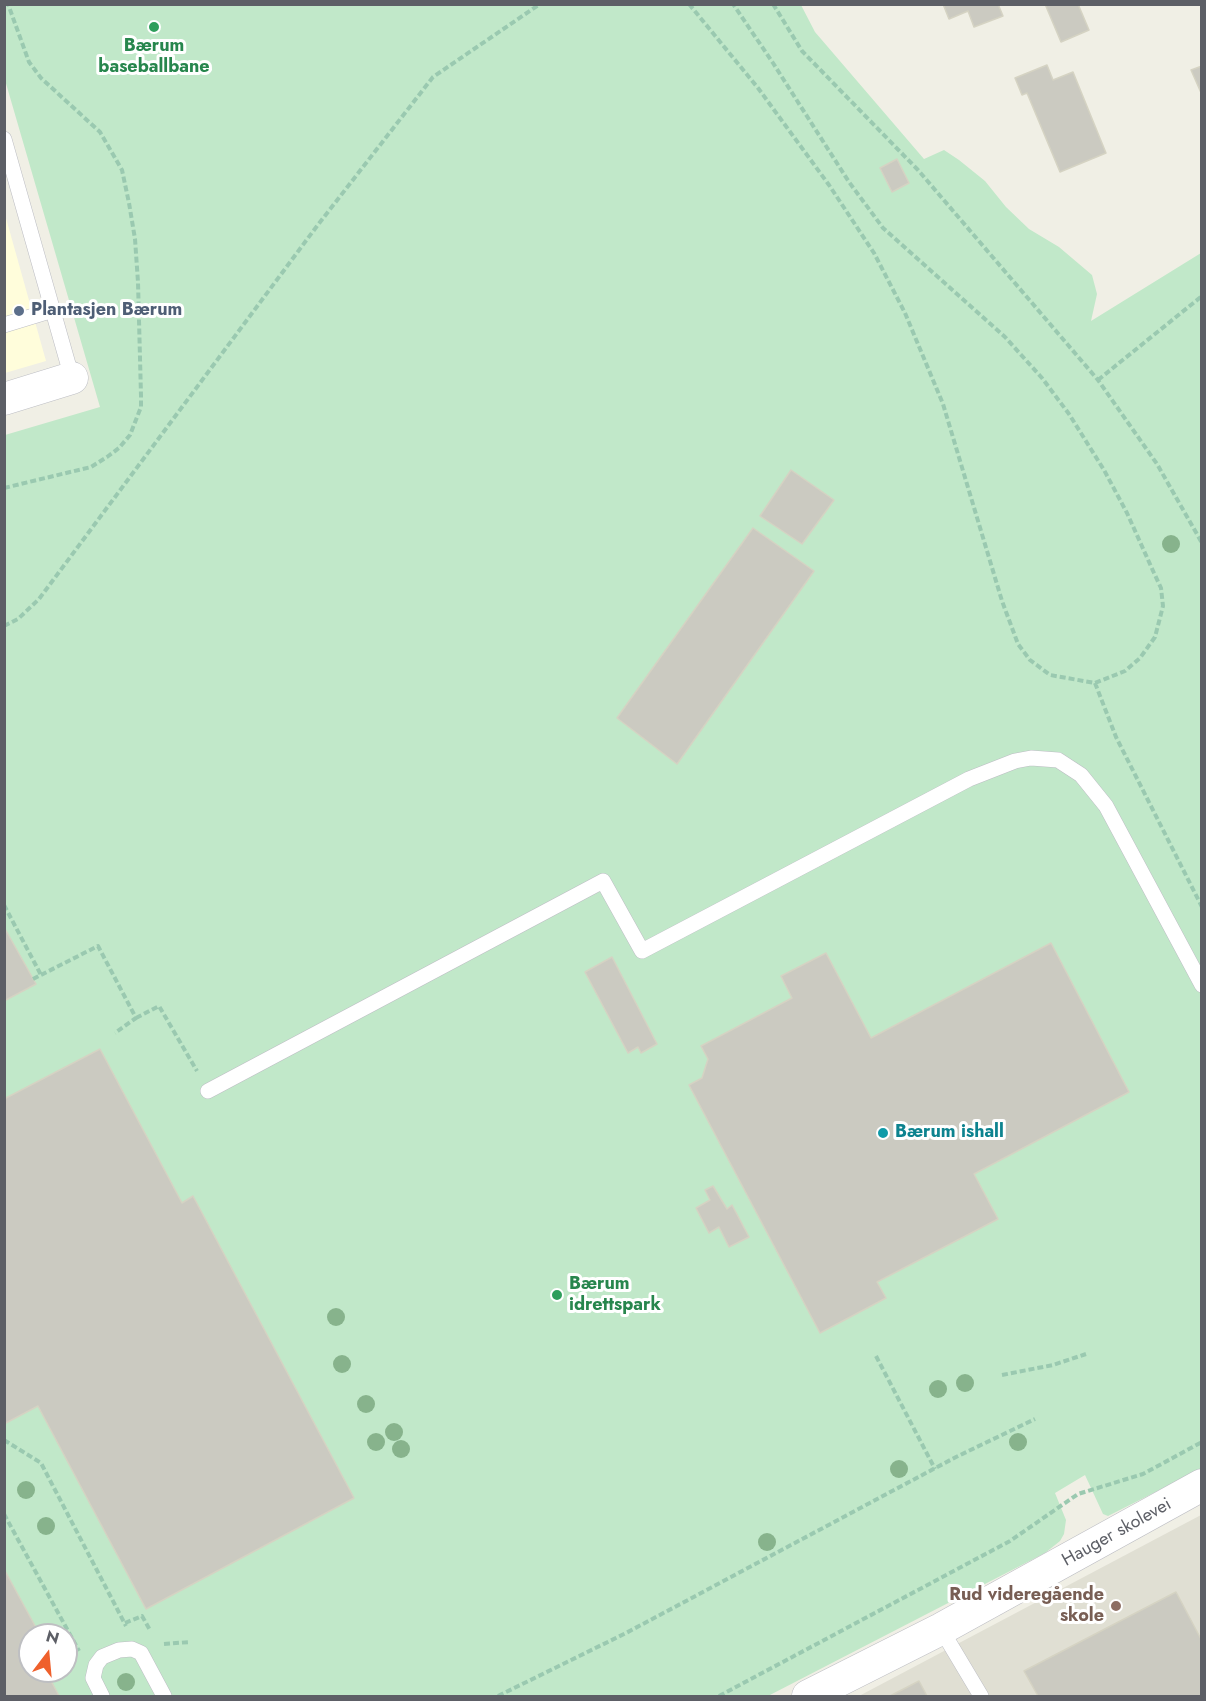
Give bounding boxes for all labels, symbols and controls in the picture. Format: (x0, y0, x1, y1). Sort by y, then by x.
marker: Bærum baseballbane (147, 20, 161, 34)
place label: Bærum baseballbane (98, 36, 210, 78)
place label: Plantasjen Bærum (31, 300, 182, 322)
marker: Plantasjen Bærum (12, 304, 26, 318)
place label: Bærum ishall (895, 1122, 1004, 1144)
marker: Bærum ishall (876, 1126, 890, 1140)
place label: Bærum idrettspark (569, 1274, 661, 1316)
marker: Bærum idrettspark (550, 1288, 564, 1302)
street label: Hauger skolevei (1059, 1494, 1175, 1572)
place label: Rud videregående skole (949, 1585, 1104, 1628)
marker: Rud videregående skole (1109, 1599, 1123, 1613)
north arrow (18, 1623, 78, 1683)
text: N (43, 1624, 62, 1650)

